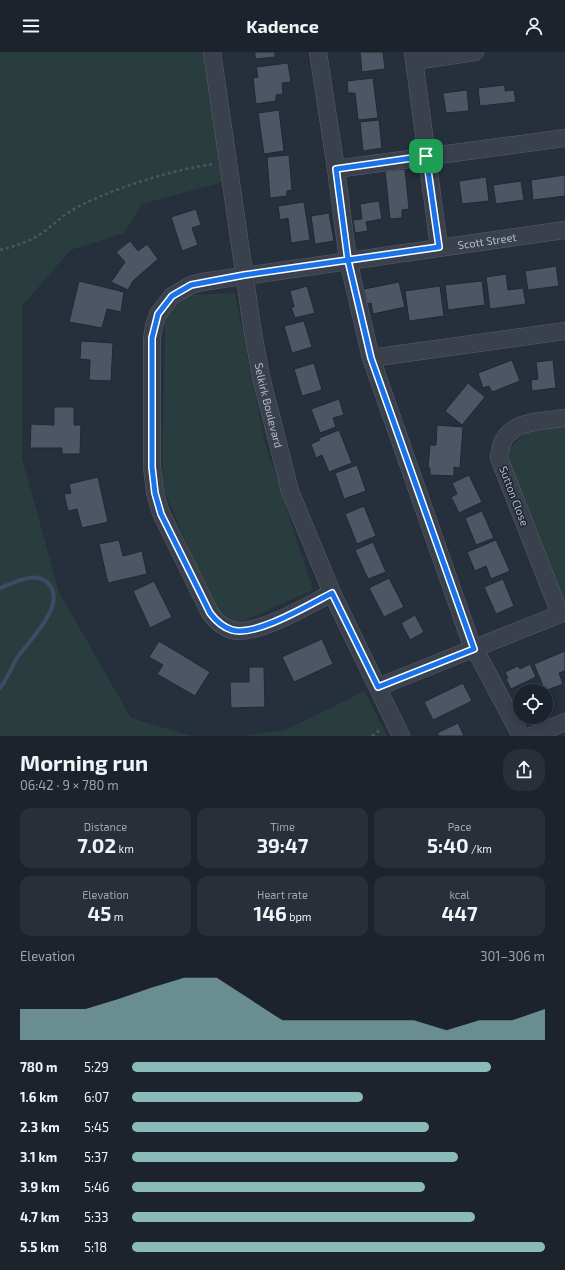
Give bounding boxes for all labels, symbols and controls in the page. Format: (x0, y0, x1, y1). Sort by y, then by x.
icon: menu (20, 15, 42, 37)
text: Kadence (246, 15, 319, 37)
icon: person (523, 15, 545, 37)
pin (409, 139, 443, 173)
icon: arrive (415, 145, 437, 167)
street label: Scott Street (457, 230, 517, 251)
street label: Selkirk Boulevard (253, 362, 286, 449)
street label: Sutton Close (497, 464, 532, 528)
map controls (513, 684, 553, 724)
button: locate (513, 684, 553, 724)
text: Morning run (20, 749, 148, 775)
button: share (503, 749, 545, 791)
text: 06:42 · 9 × 780 m (20, 777, 119, 793)
text: Distance (84, 820, 127, 833)
text: Time (270, 820, 295, 833)
text: Pace (448, 820, 471, 833)
text: 7.02 (77, 833, 116, 857)
text: 39:47 (257, 833, 308, 857)
text: 5:40 (427, 833, 469, 857)
text: km (116, 842, 134, 855)
text: /km (469, 842, 492, 855)
text: Elevation (82, 888, 129, 901)
text: Heart rate (257, 888, 308, 901)
text: kcal (449, 888, 470, 901)
text: 45 (88, 901, 111, 925)
text: 146 (254, 901, 287, 925)
text: 447 (441, 901, 478, 925)
text: m (111, 910, 123, 923)
text: bpm (287, 910, 311, 923)
text: Elevation (20, 948, 75, 964)
text: 301–306 m (480, 948, 545, 964)
text: 780 m (20, 1059, 57, 1075)
text: 5:29 (84, 1059, 109, 1075)
text: 1.6 km (20, 1089, 58, 1105)
text: 6:07 (84, 1089, 109, 1105)
text: 2.3 km (20, 1119, 60, 1135)
text: 5:45 (84, 1119, 109, 1135)
text: 3.1 km (20, 1149, 57, 1165)
text: 5:37 (84, 1149, 108, 1165)
text: 3.9 km (20, 1179, 60, 1195)
text: 5:46 (84, 1179, 109, 1195)
text: 4.7 km (20, 1209, 59, 1225)
text: 5:33 (84, 1209, 109, 1225)
text: 5.5 km (20, 1239, 59, 1255)
text: 5:18 (84, 1239, 107, 1255)

